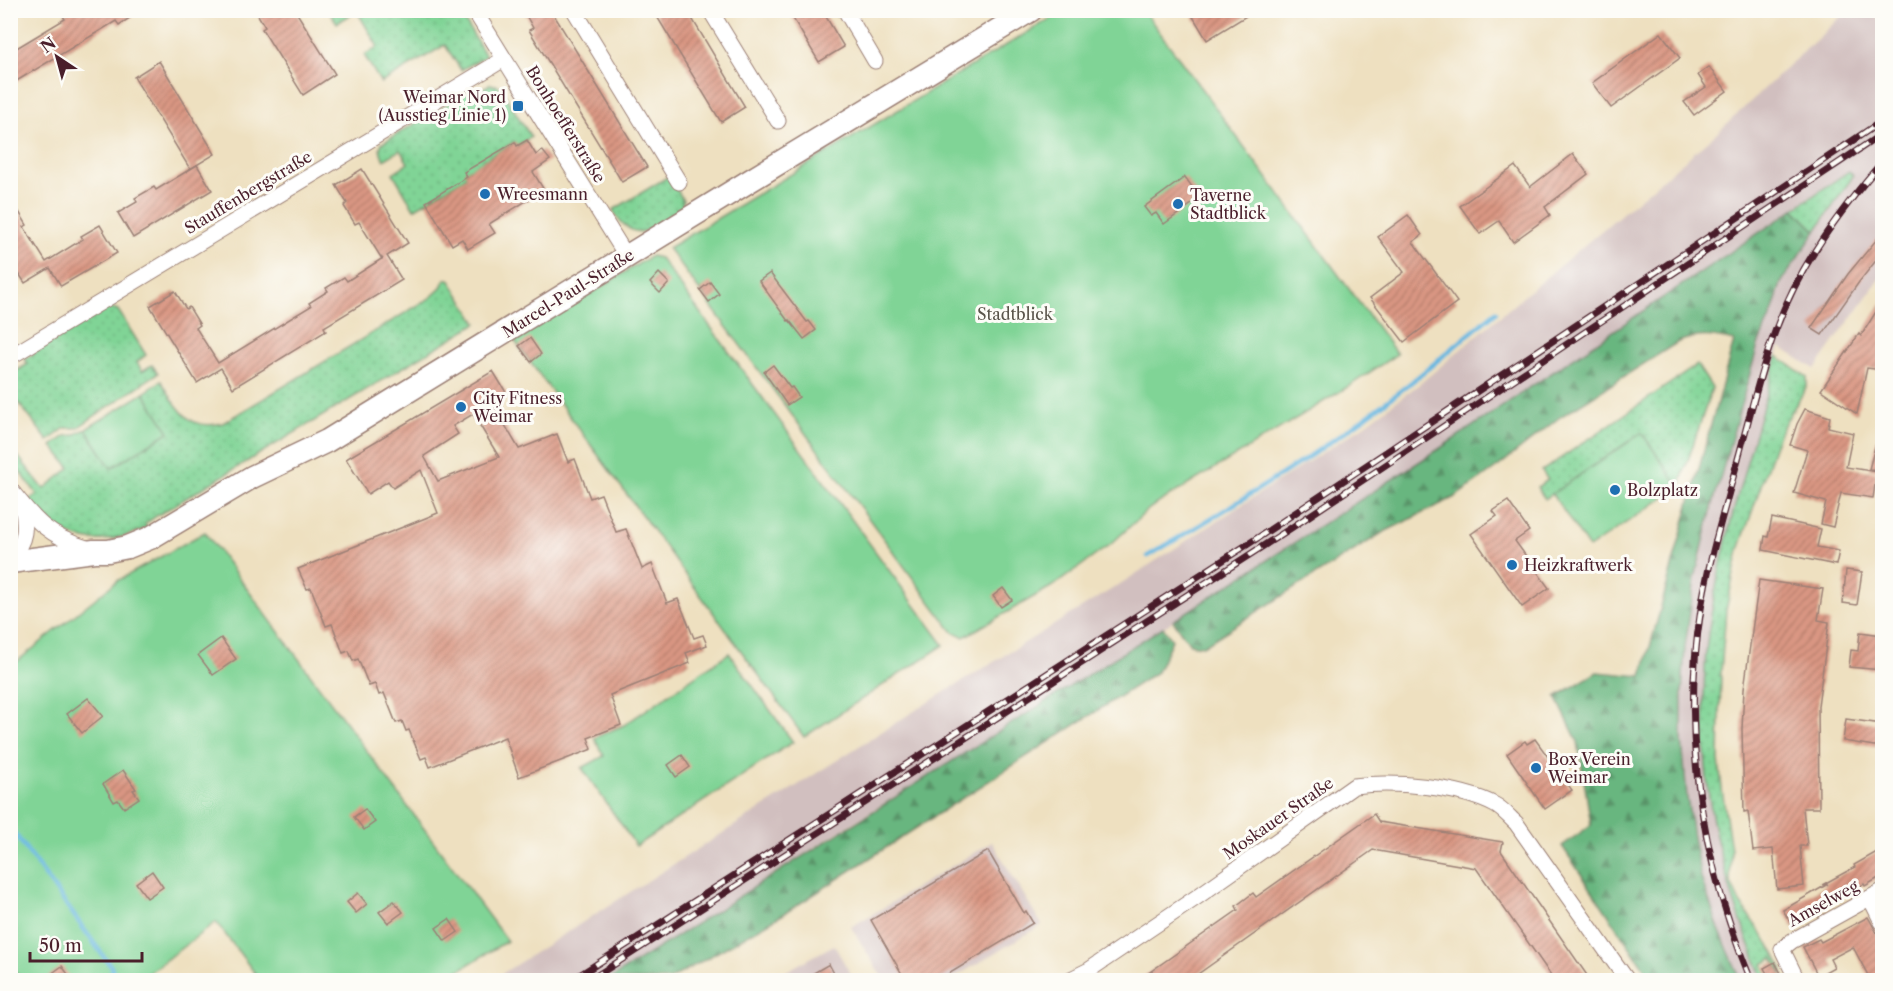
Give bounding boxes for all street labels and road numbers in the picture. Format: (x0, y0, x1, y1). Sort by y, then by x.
street label: Bonhoefferstraße (522, 62, 610, 186)
street label: Stauffenbergstraße (181, 146, 315, 238)
street label: Marcel-Paul-Straße (498, 244, 638, 342)
street label: Moskauer Straße (1219, 773, 1337, 863)
street label: Amselweg (1783, 875, 1862, 931)

